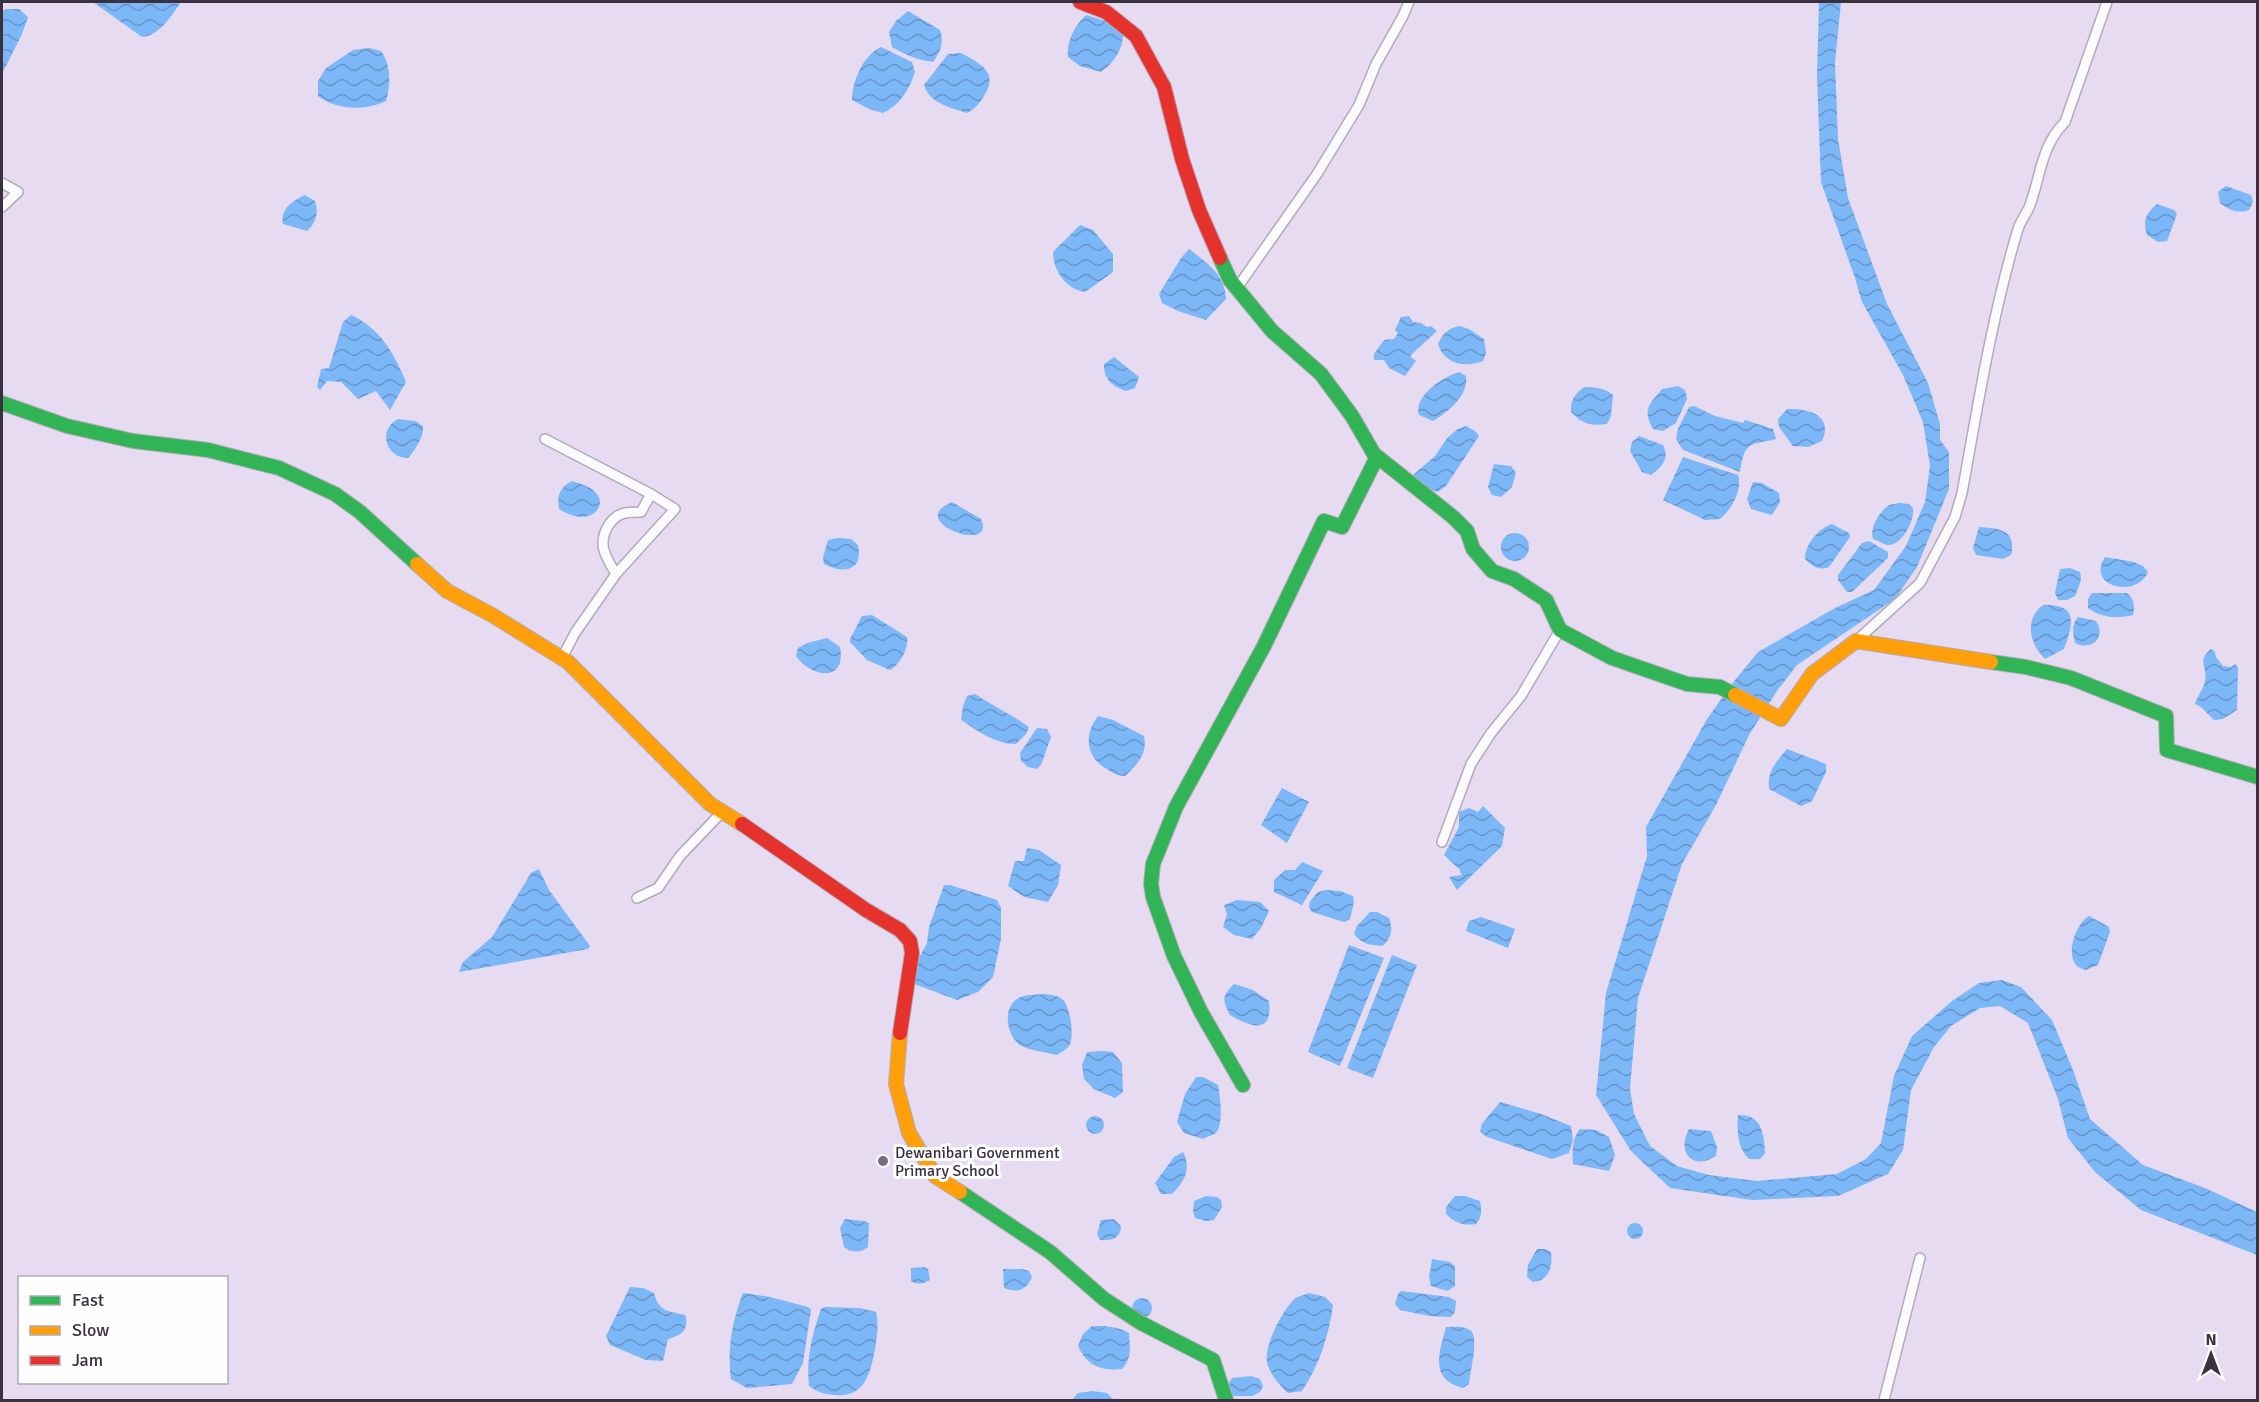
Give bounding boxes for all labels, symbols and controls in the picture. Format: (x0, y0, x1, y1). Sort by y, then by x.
place label: Dewanibari Government Primary School (895, 1143, 1060, 1181)
marker: Dewanibari Government Primary School (876, 1154, 890, 1168)
legend (18, 1276, 228, 1384)
text: Fast (72, 1289, 104, 1311)
text: Slow (72, 1319, 109, 1341)
north arrow (2181, 1324, 2241, 1384)
text: N (2205, 1330, 2217, 1350)
text: Jam (72, 1349, 103, 1371)

